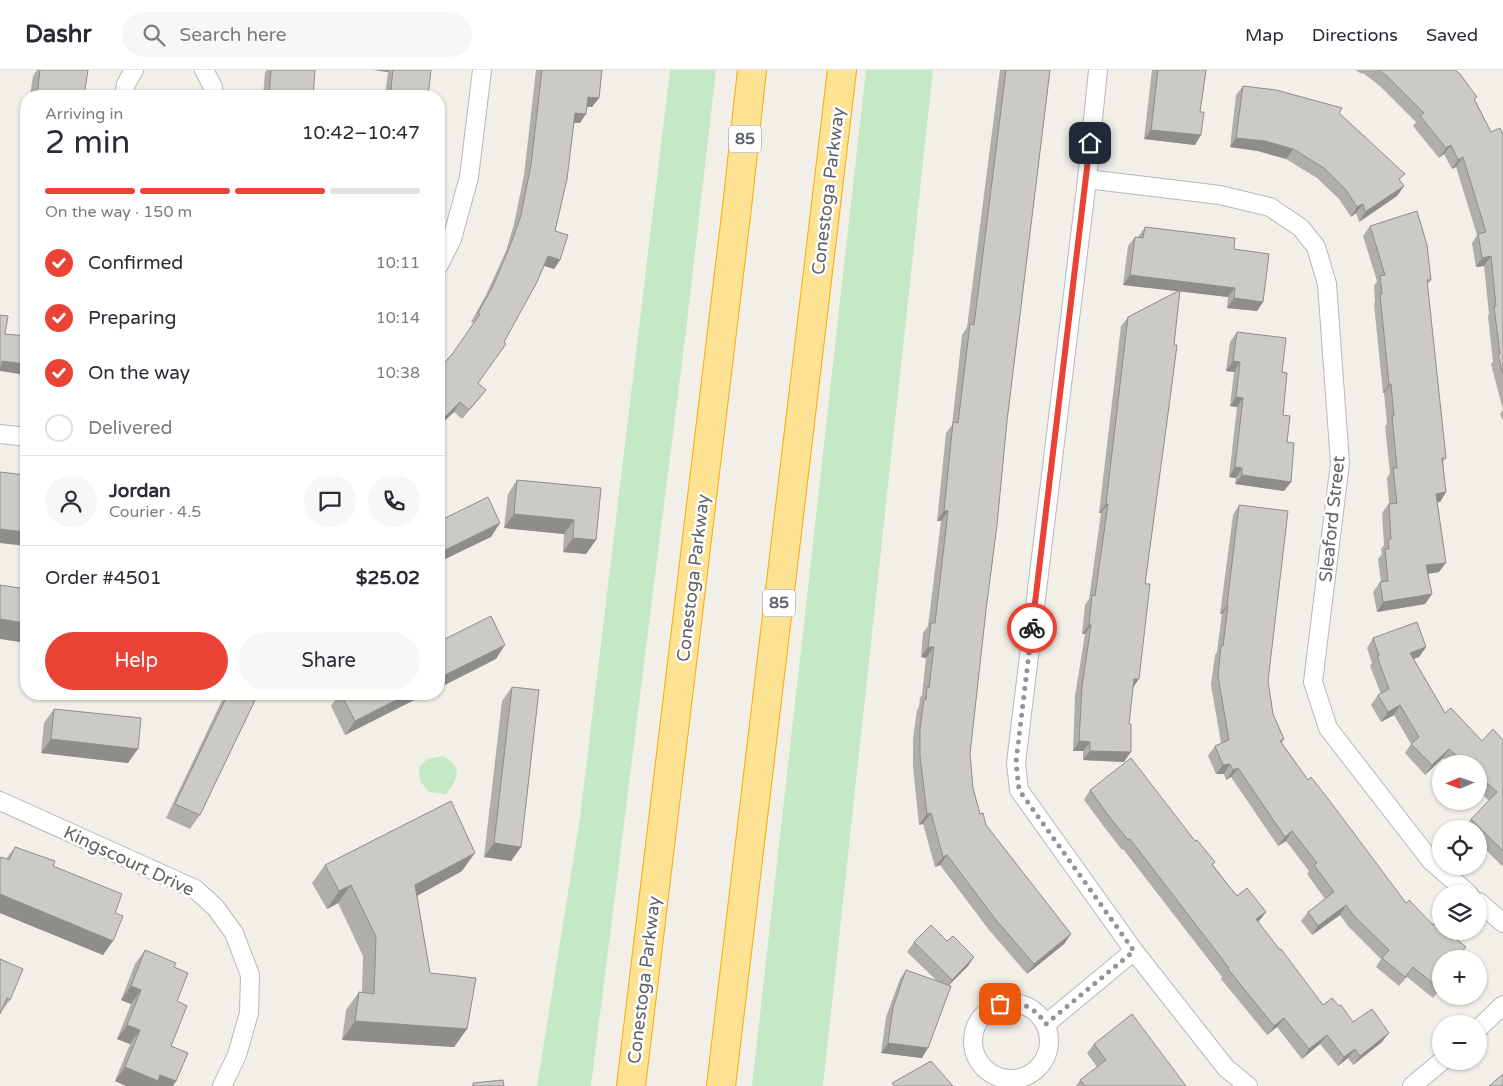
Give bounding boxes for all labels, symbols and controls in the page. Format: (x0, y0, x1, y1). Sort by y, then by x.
search box (122, 12, 472, 57)
text: Dashr (25, 20, 92, 49)
icon: search (140, 21, 168, 49)
text: Search here (180, 24, 286, 46)
text: Map (1245, 24, 1284, 46)
text: Directions (1312, 24, 1398, 46)
text: Saved (1426, 24, 1478, 46)
text: Arriving in (45, 104, 123, 124)
street label: Conestoga Parkway (807, 105, 849, 276)
text: 10:42–10:47 (302, 122, 420, 144)
pin (1069, 122, 1111, 164)
text: 2 min (45, 124, 130, 162)
road number: 85 (729, 126, 761, 152)
icon: home (1076, 129, 1104, 157)
text: On the way · 150 m (45, 202, 192, 222)
icon: check (45, 249, 73, 277)
text: Confirmed (88, 252, 183, 274)
text: 10:11 (376, 253, 420, 273)
icon: check (45, 304, 73, 332)
text: Preparing (88, 307, 177, 329)
text: 10:14 (376, 308, 420, 328)
icon: check (45, 359, 73, 387)
text: On the way (88, 362, 190, 384)
text: 10:38 (376, 363, 420, 383)
text: Delivered (88, 417, 173, 439)
street label: Sleaford Street (1314, 455, 1350, 583)
button: person (45, 475, 97, 527)
button: chat (304, 475, 356, 527)
button: phone (368, 475, 420, 527)
text: Jordan (109, 480, 171, 502)
street label: Conestoga Parkway (672, 492, 714, 663)
text: Courier · 4.5 (109, 502, 201, 522)
text: Order #4501 (45, 567, 162, 589)
text: $25.02 (356, 567, 420, 589)
road number: 85 (763, 590, 795, 616)
courier (1007, 603, 1057, 653)
icon: bike (1018, 614, 1046, 642)
button: Help (45, 632, 228, 690)
button: Share (238, 632, 420, 690)
north arrow (1432, 755, 1488, 810)
map controls (1432, 755, 1487, 1070)
button: locate (1432, 820, 1487, 875)
street label: Kingscourt Drive (60, 821, 198, 901)
button: layers (1432, 885, 1487, 940)
street label: Conestoga Parkway (623, 894, 665, 1065)
button: + (1432, 950, 1487, 1005)
pin (979, 983, 1021, 1025)
icon: bag (986, 990, 1014, 1018)
button: − (1432, 1015, 1487, 1070)

